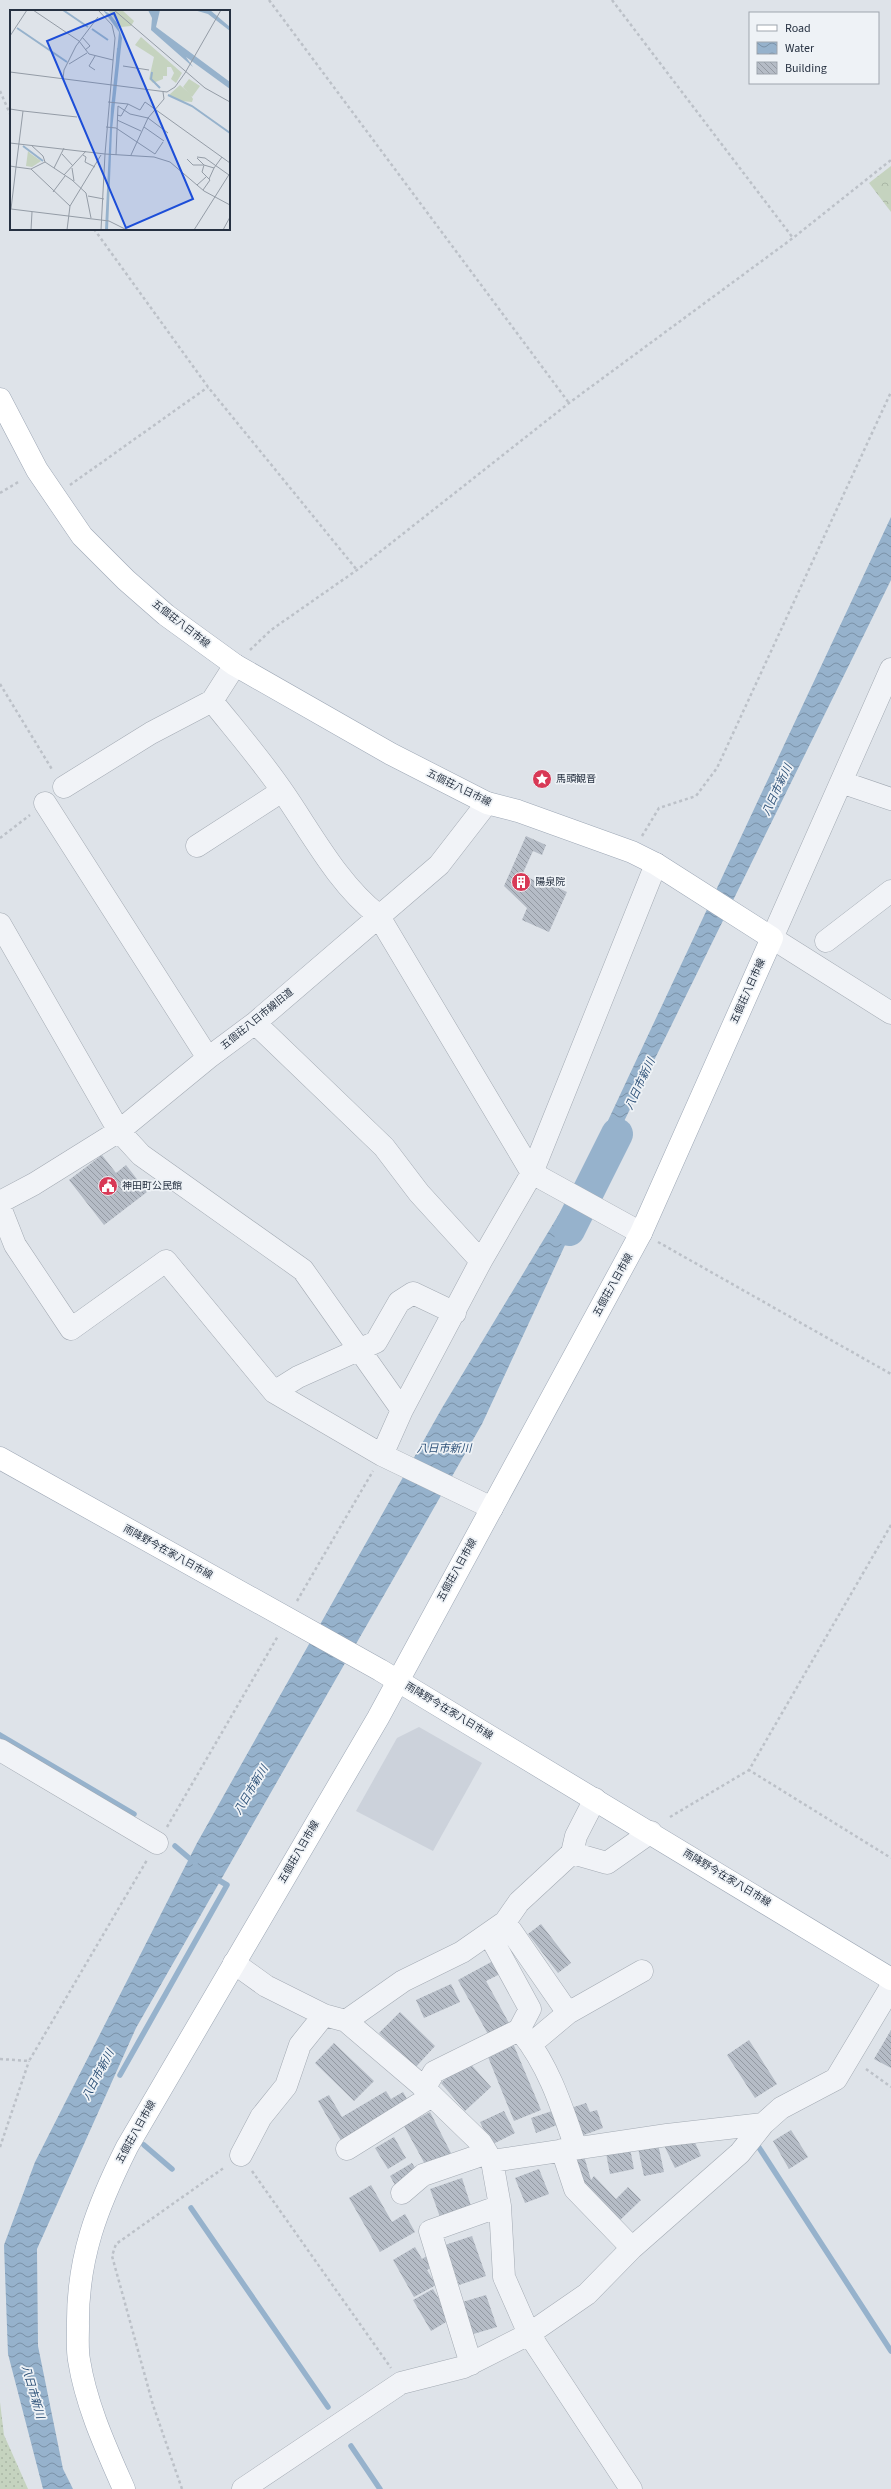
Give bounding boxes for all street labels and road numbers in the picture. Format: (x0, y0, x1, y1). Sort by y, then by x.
street label: 五個荘八日市線 (149, 597, 213, 651)
street label: 五個荘八日市線 (424, 766, 494, 810)
street label: 五個荘八日市線 (727, 956, 769, 1026)
street label: 五個荘八日市線旧道 (218, 985, 296, 1053)
street label: 五個荘八日市線 (590, 1251, 636, 1319)
street label: 雨降野今在家八日市線 (121, 1522, 215, 1582)
street label: 五個荘八日市線 (434, 1536, 480, 1604)
street label: 雨降野今在家八日市線 (403, 1679, 495, 1743)
street label: 五個荘八日市線 (275, 1818, 323, 1886)
street label: 雨降野今在家八日市線 (681, 1846, 773, 1910)
street label: 五個荘八日市線 (113, 2098, 159, 2166)

